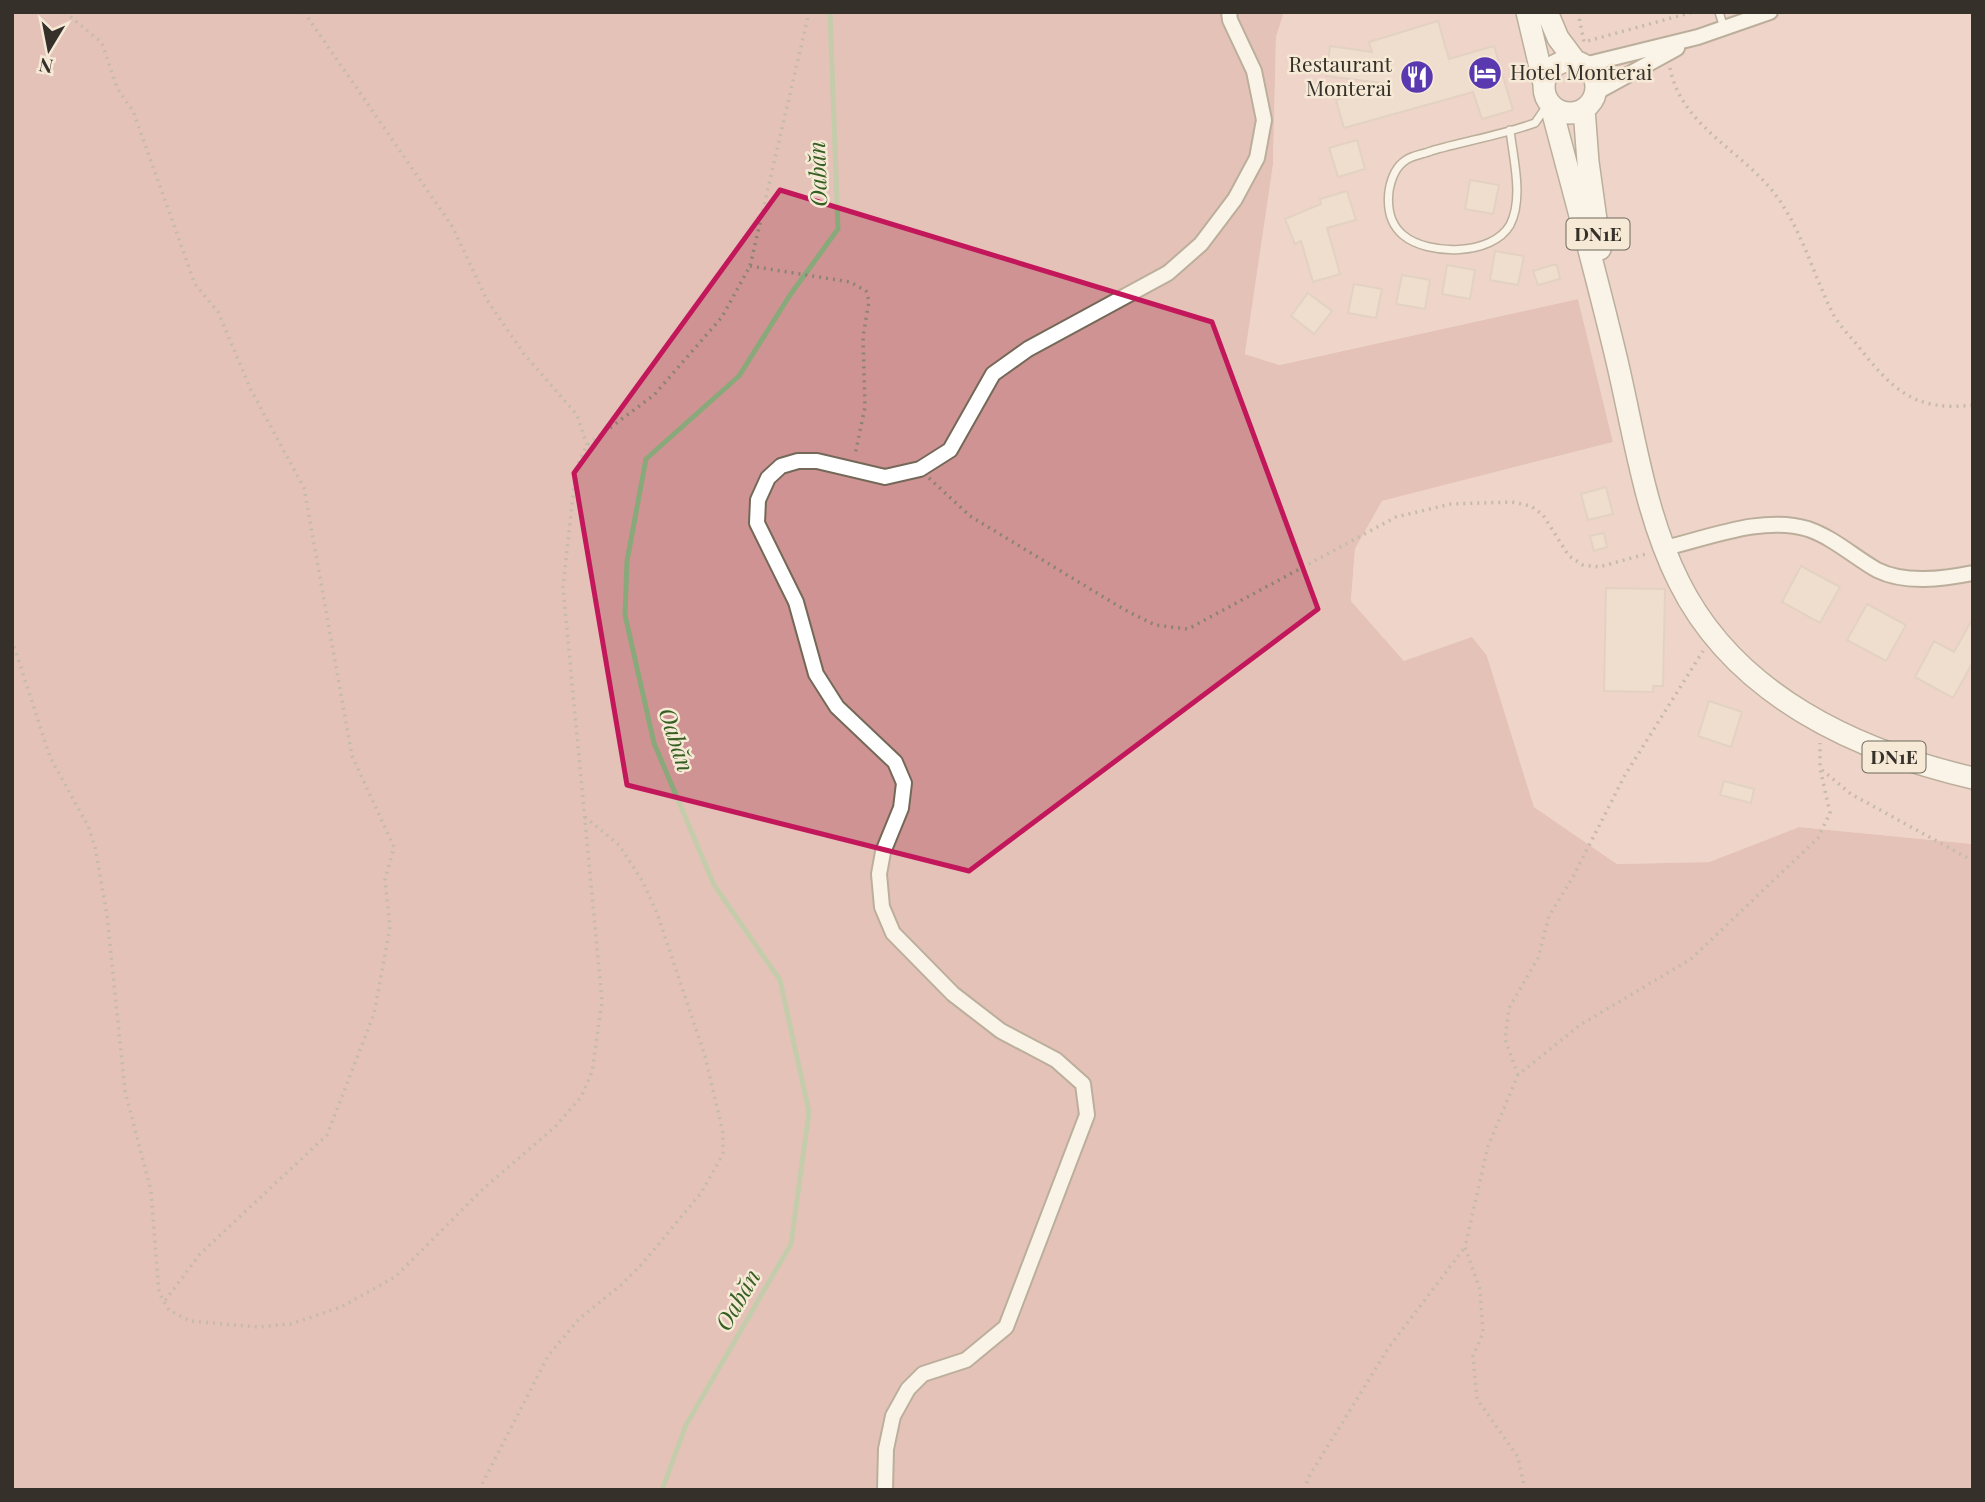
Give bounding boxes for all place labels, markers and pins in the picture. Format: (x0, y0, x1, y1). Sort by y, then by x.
place label: Restaurant Monterai (1289, 49, 1393, 101)
hotel icon: Hotel Monterai (1466, 54, 1504, 92)
place label: Hotel Monterai (1510, 57, 1652, 85)
restaurant icon: Restaurant Monterai (1398, 58, 1436, 96)

